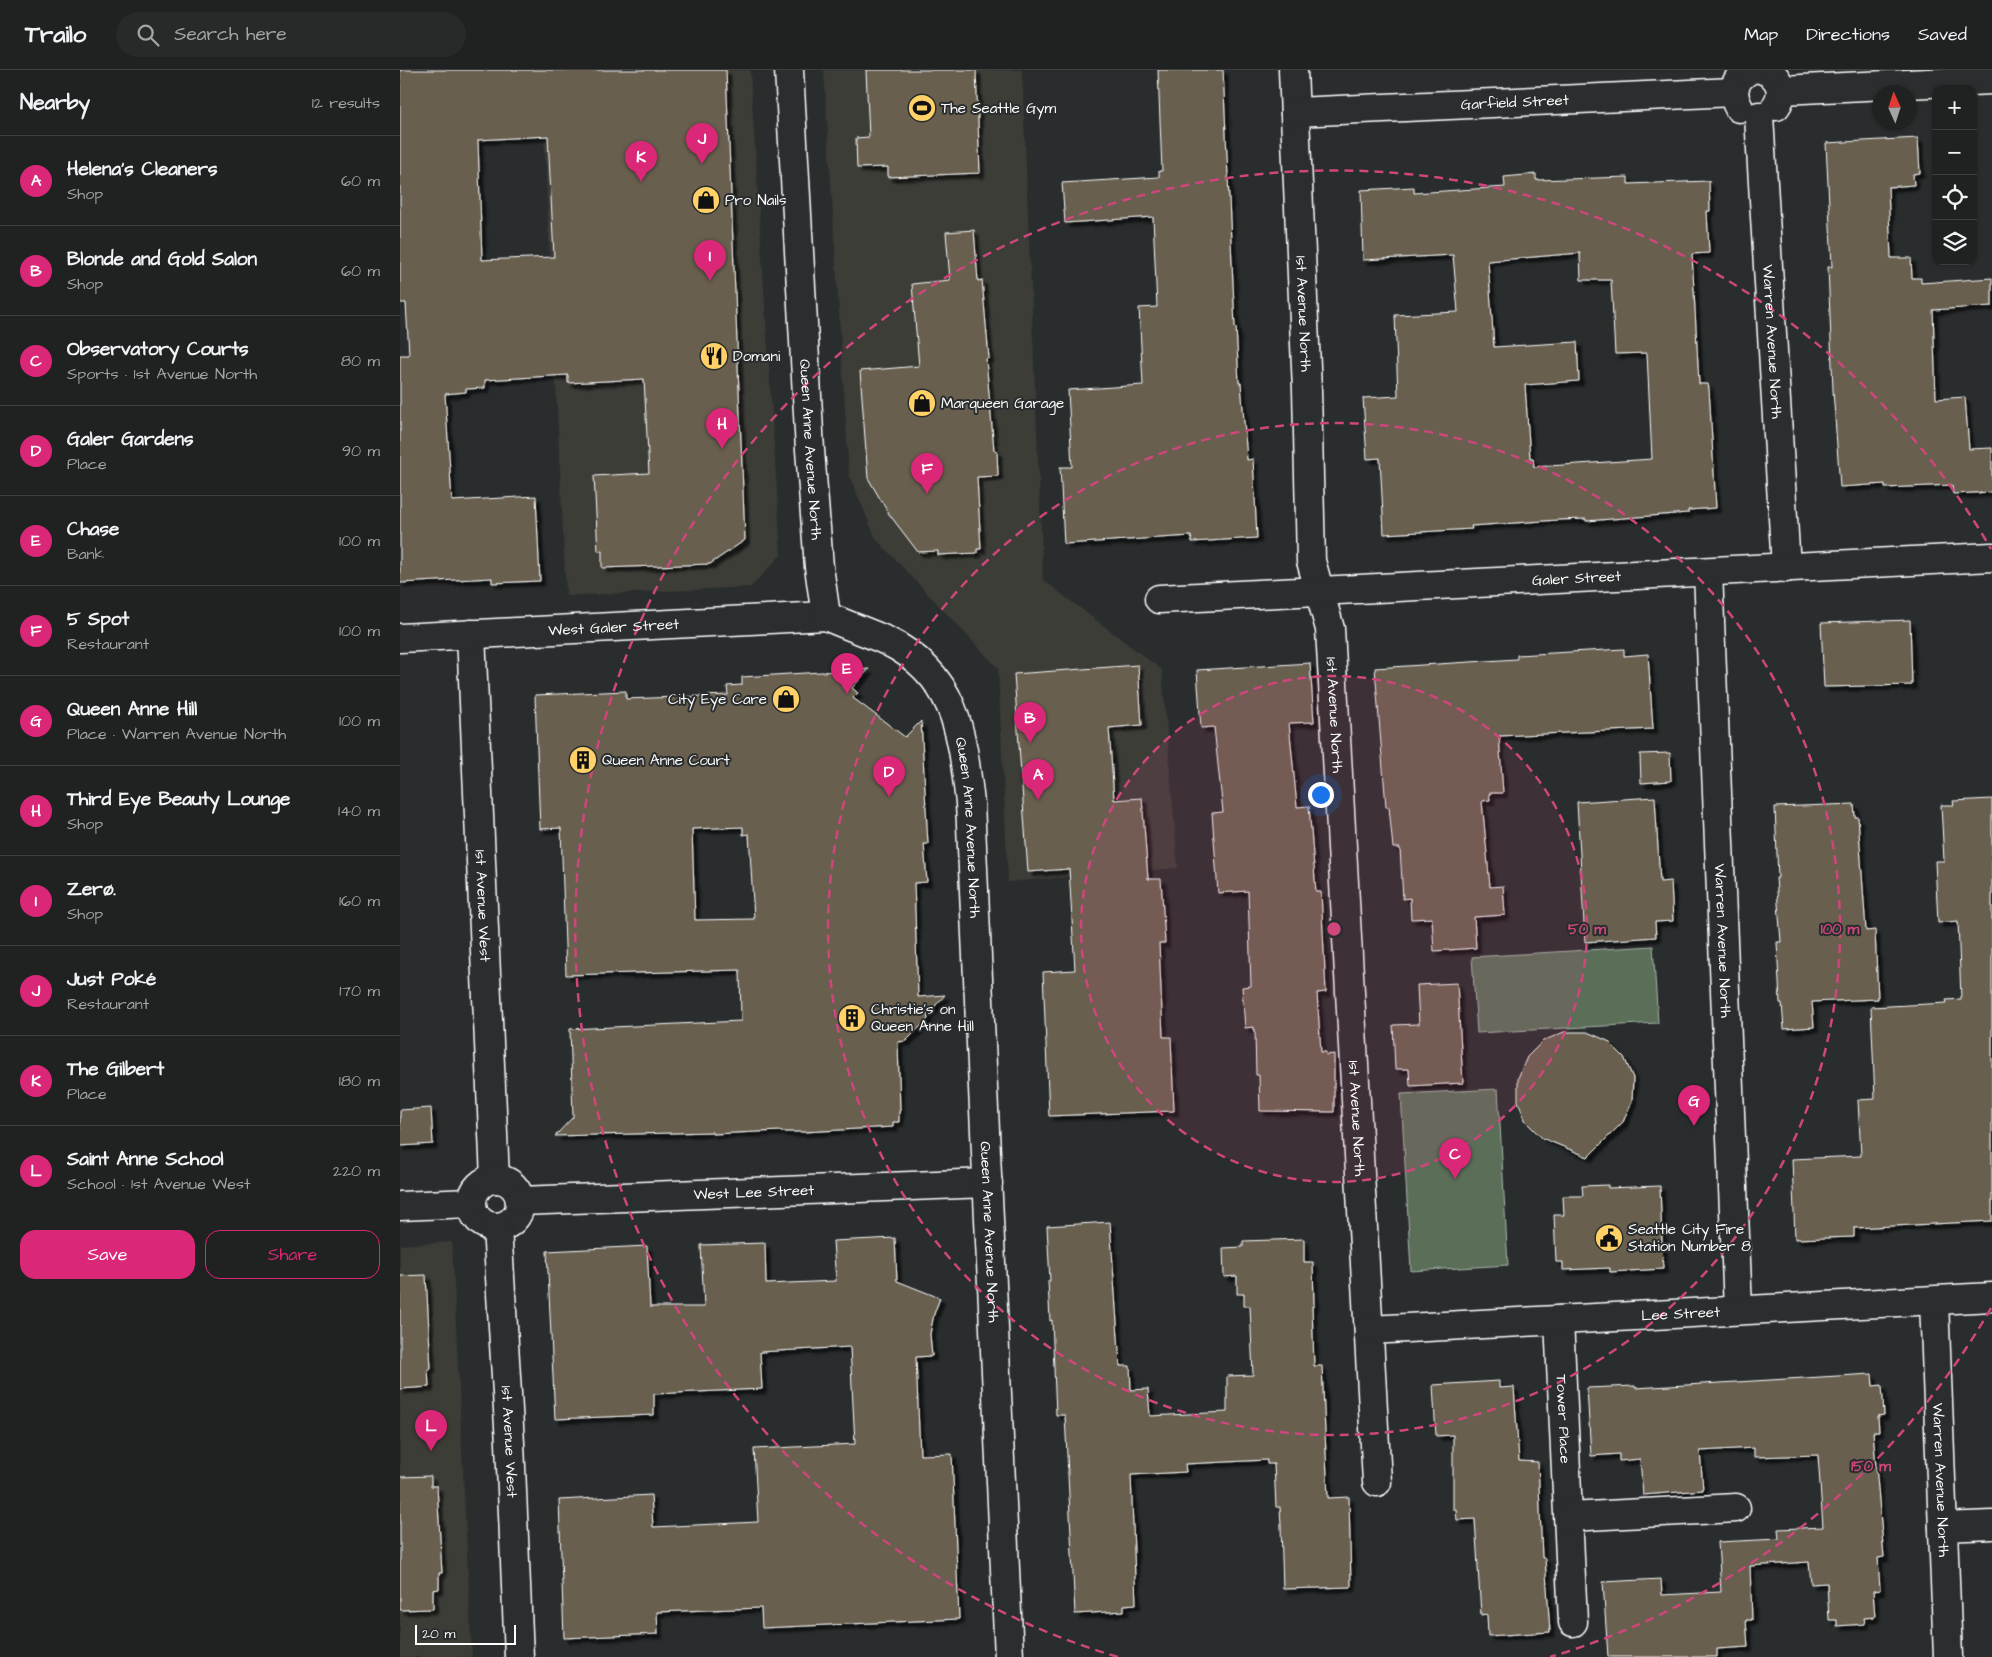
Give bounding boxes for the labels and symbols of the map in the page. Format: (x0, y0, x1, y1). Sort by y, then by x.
north arrow (1872, 85, 1917, 130)
street label: Garfield Street (1460, 89, 1569, 115)
sports icon: The Seattle Gym (907, 93, 937, 123)
place label: The Seattle Gym (941, 98, 1057, 120)
pin: J (686, 123, 718, 164)
pin: K (625, 141, 657, 182)
shop icon: Pro Nails (691, 185, 721, 215)
place label: Pro Nails (725, 190, 787, 211)
pin: I (694, 240, 726, 281)
street label: 1st Avenue North (1291, 255, 1317, 373)
street label: Warren Avenue North (1757, 264, 1788, 420)
restaurant icon: Domani (699, 341, 729, 371)
place label: Domani (733, 346, 781, 367)
street label: Queen Anne Avenue North (794, 358, 827, 541)
shop icon: Marqueen Garage (907, 388, 937, 418)
place label: Marqueen Garage (941, 393, 1064, 415)
pin: H (706, 408, 738, 449)
pin: F (911, 453, 943, 494)
street label: Galer Street (1531, 565, 1622, 591)
street label: West Galer Street (548, 613, 680, 641)
pin: E (831, 653, 863, 694)
street label: 1st Avenue North (1321, 656, 1348, 774)
shop icon: City Eye Care (771, 684, 801, 714)
place label: City Eye Care (668, 689, 767, 711)
pin: B (1014, 702, 1046, 743)
street label: Queen Anne Avenue North (950, 735, 986, 919)
building icon: Queen Anne Court (568, 745, 598, 775)
place label: Queen Anne Court (602, 750, 730, 771)
pin: D (873, 756, 905, 797)
pin: A (1022, 759, 1054, 800)
your location (1308, 782, 1334, 808)
street label: 1st Avenue West (470, 849, 496, 962)
street label: Warren Avenue North (1709, 863, 1737, 1019)
text: 50 m (1568, 919, 1606, 940)
text: 100 m (1821, 919, 1860, 940)
centre of rings (1325, 920, 1343, 938)
place label: Christie's on Queen Anne Hill (871, 999, 974, 1037)
building icon: Christie's on Queen Anne Hill (837, 1003, 867, 1033)
street label: 1st Avenue North (1343, 1060, 1371, 1177)
pin: G (1678, 1085, 1710, 1126)
pin: C (1439, 1138, 1471, 1179)
street label: Queen Anne Avenue North (975, 1141, 1004, 1323)
street label: West Lee Street (693, 1179, 815, 1205)
place label: Seattle City Fire Station Number 8 (1628, 1219, 1751, 1257)
public building icon: Seattle City Fire Station Number 8 (1594, 1223, 1624, 1253)
street label: Lee Street (1641, 1301, 1721, 1326)
street label: Tower Place (1551, 1374, 1576, 1464)
street label: 1st Avenue West (496, 1385, 523, 1498)
street label: Warren Avenue North (1928, 1402, 1955, 1558)
pin: L (415, 1410, 447, 1451)
text: 150 m (1851, 1456, 1891, 1477)
scale bar (415, 1622, 516, 1645)

